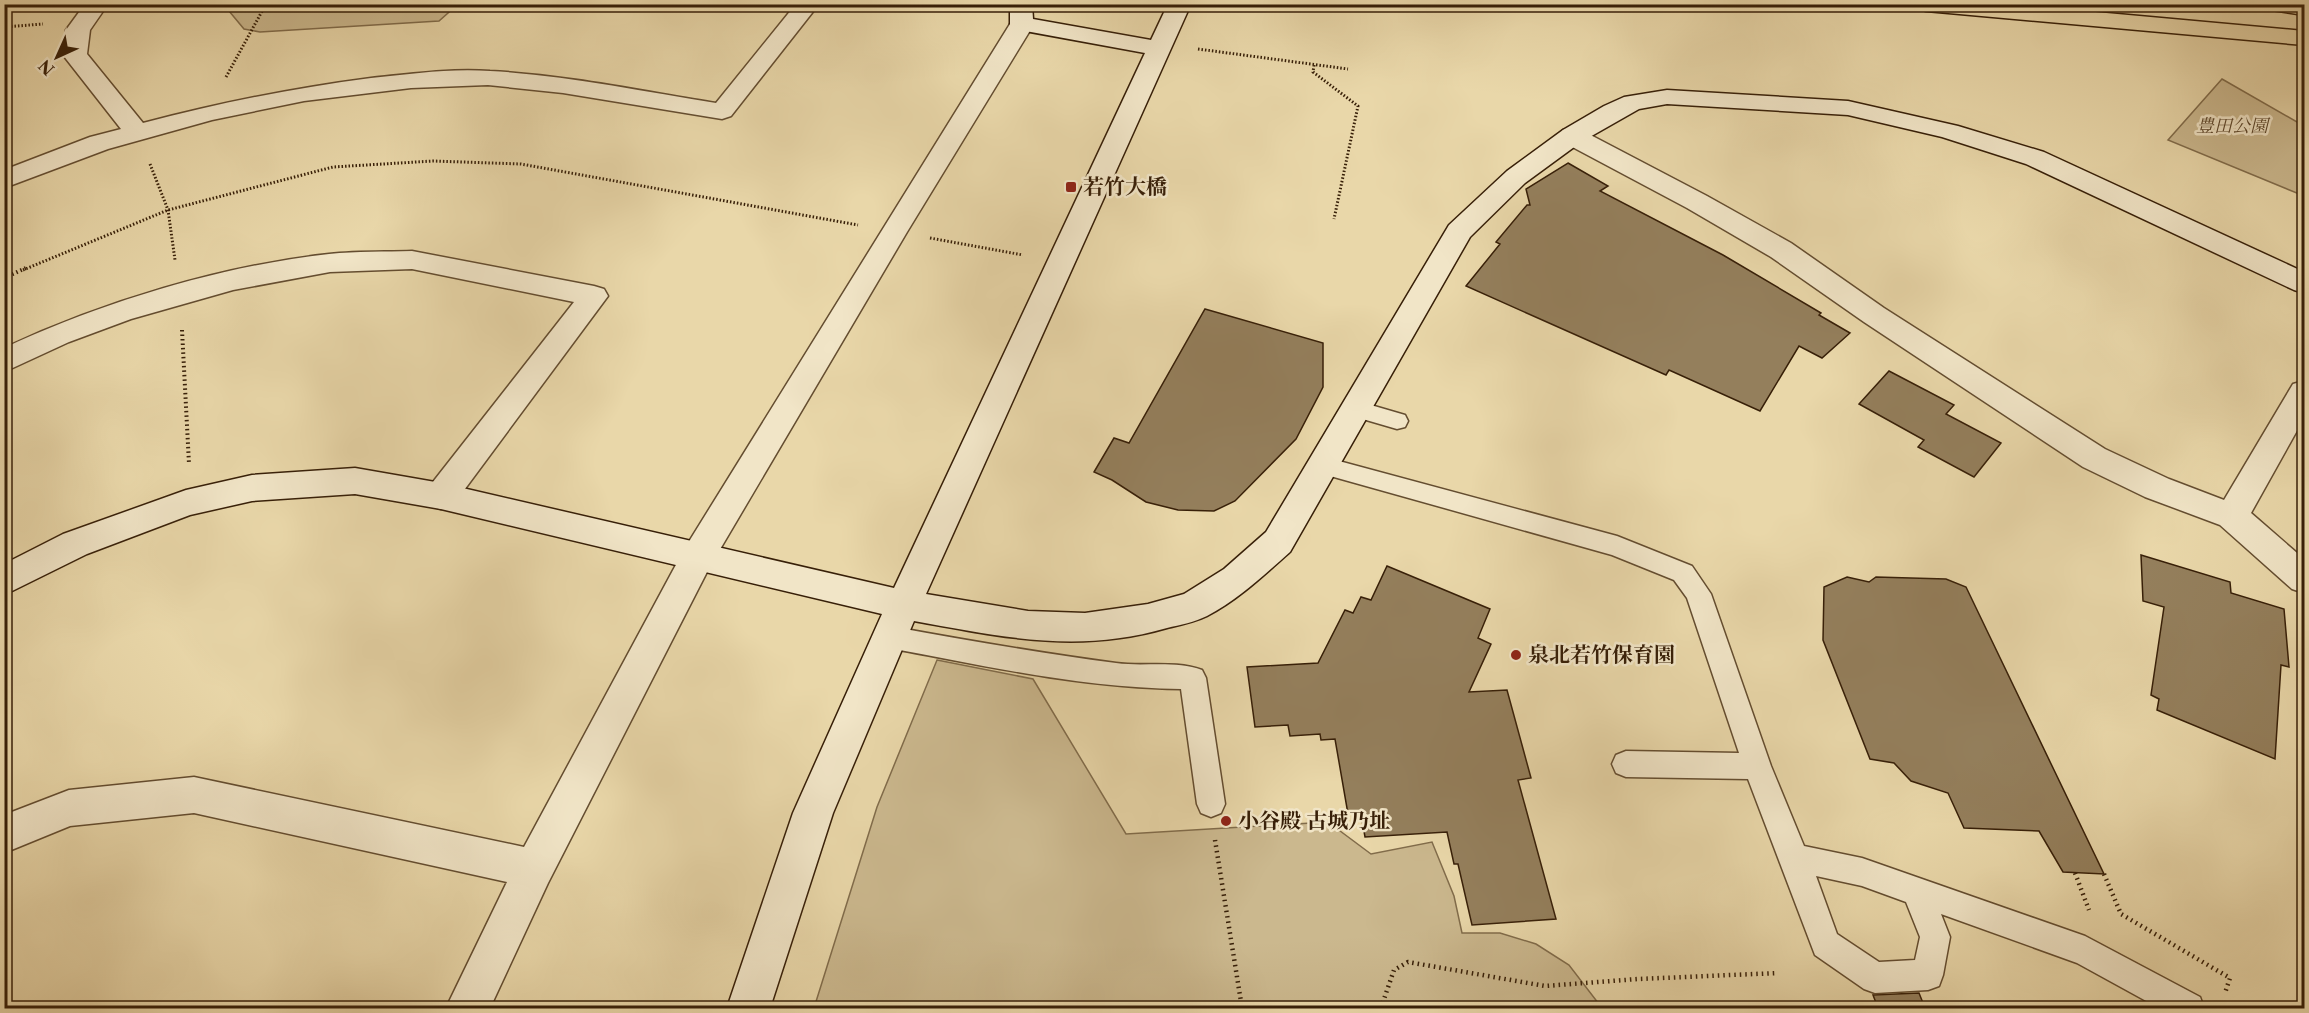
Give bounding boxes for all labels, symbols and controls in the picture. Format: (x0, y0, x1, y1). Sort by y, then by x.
north arrow (27, 27, 87, 87)
text: N (34, 56, 58, 80)
park label: 豊田公園 (2196, 115, 2271, 137)
place label: 若竹大橋 (1083, 174, 1167, 199)
marker: 若竹大橋 (1064, 180, 1078, 194)
place label: 泉北若竹保育園 (1528, 642, 1675, 667)
marker: 泉北若竹保育園 (1509, 648, 1523, 662)
place label: 小谷殿 古城乃址 (1238, 808, 1390, 833)
marker: 小谷殿 古城乃址 (1219, 814, 1233, 828)

